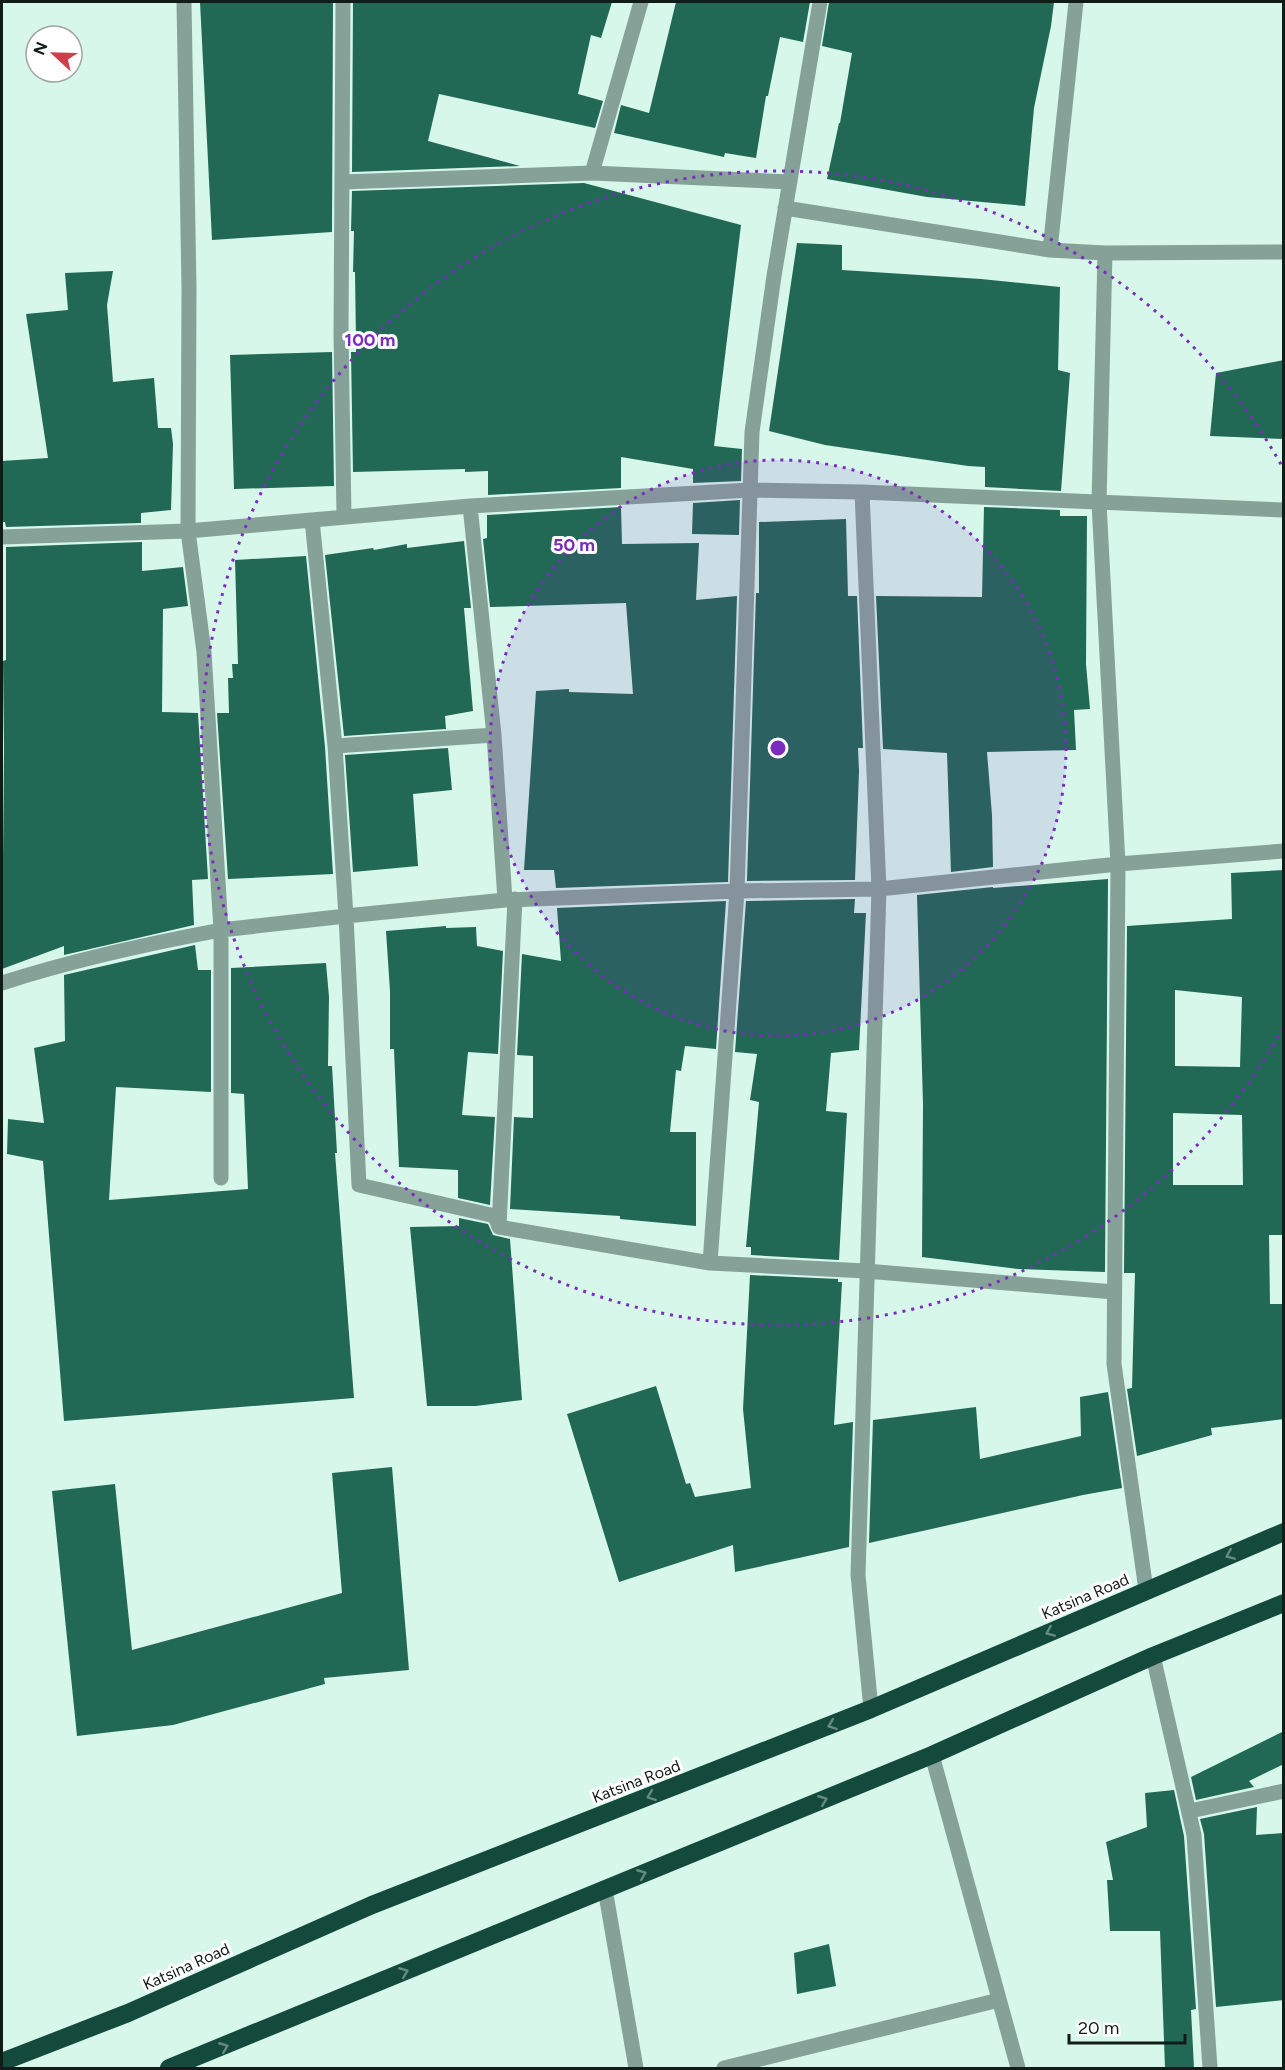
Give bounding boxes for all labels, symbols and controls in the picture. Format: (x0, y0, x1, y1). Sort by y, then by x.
north arrow (24, 24, 84, 84)
text: N (29, 39, 52, 58)
text: 100 m (345, 329, 395, 351)
text: 50 m (553, 534, 595, 556)
centre of rings (768, 738, 788, 758)
one-way arrow (1225, 1548, 1236, 1560)
street label: Katsina Road (1039, 1570, 1132, 1623)
one-way arrow (1046, 1625, 1057, 1637)
one-way arrow (828, 1717, 838, 1730)
street label: Katsina Road (589, 1756, 683, 1807)
one-way arrow (646, 1789, 657, 1801)
one-way arrow (816, 1795, 827, 1807)
one-way arrow (636, 1869, 647, 1881)
street label: Katsina Road (140, 1939, 232, 1994)
one-way arrow (397, 1967, 408, 1979)
scale bar (1069, 2007, 1184, 2045)
text: 20 m (1078, 2017, 1119, 2039)
one-way arrow (217, 2042, 228, 2054)

